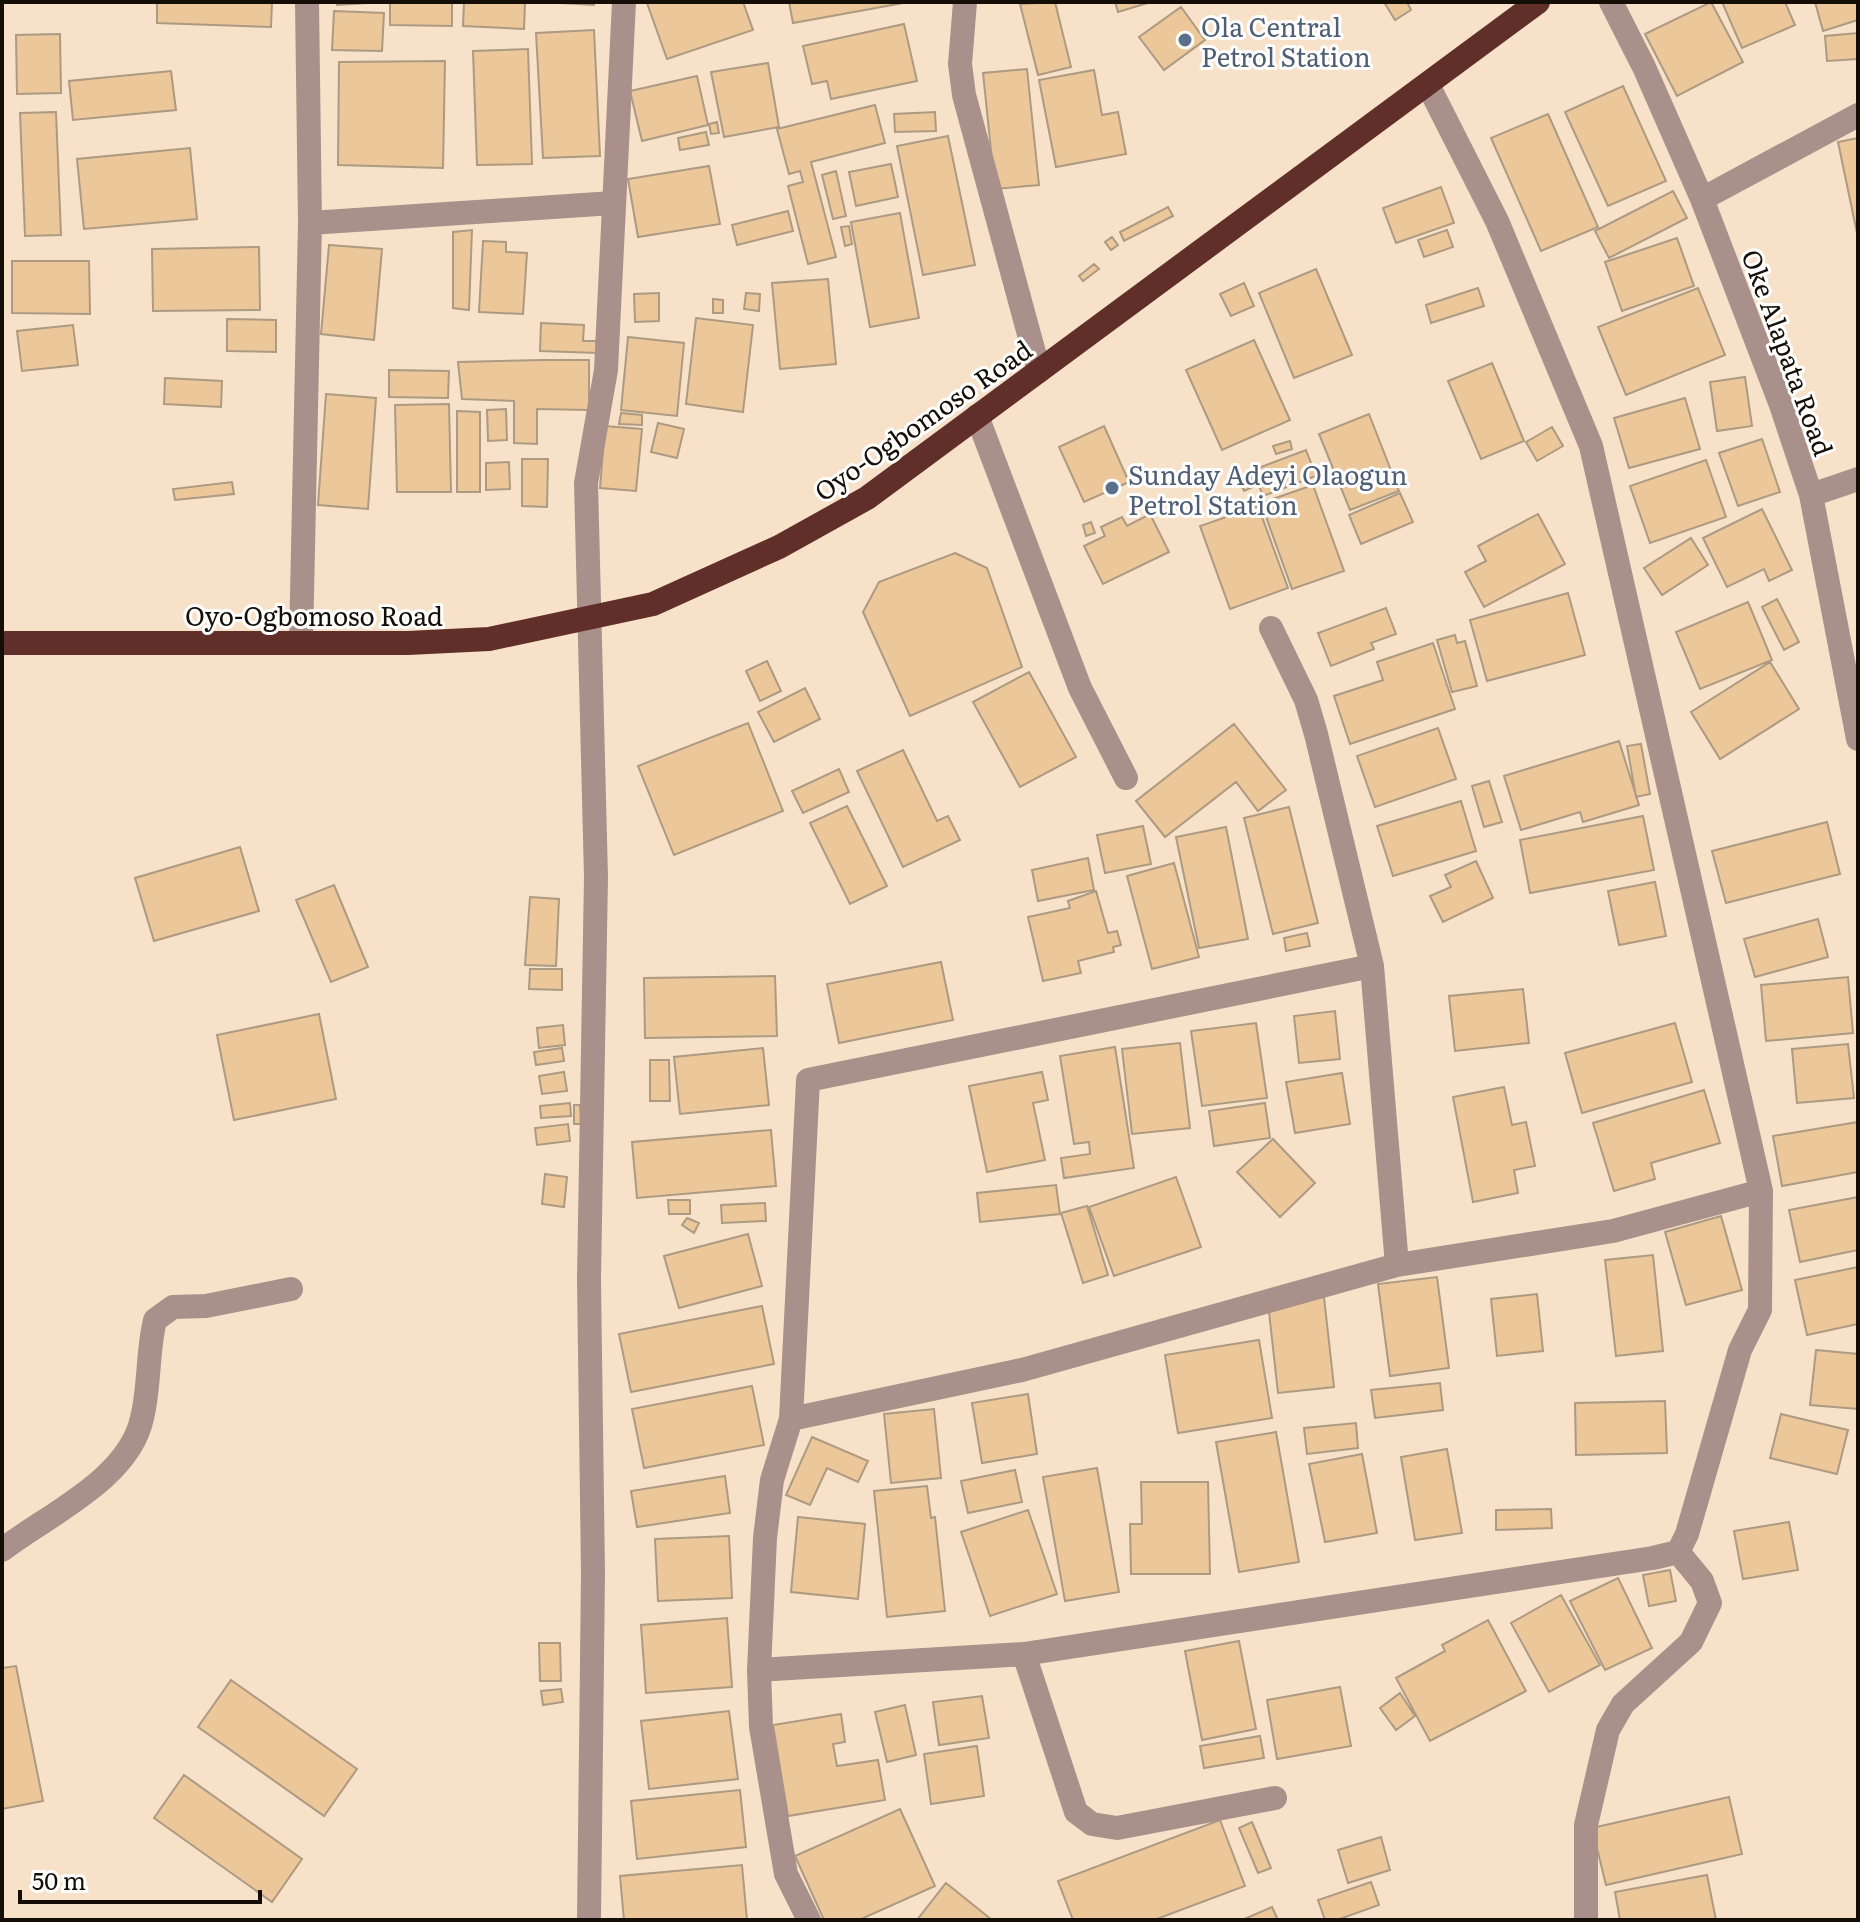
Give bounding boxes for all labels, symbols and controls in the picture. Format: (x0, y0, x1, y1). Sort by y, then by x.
place label: Ola Central Petrol Station (1201, 6, 1371, 75)
marker: Ola Central Petrol Station (1176, 31, 1194, 49)
street label: Oke Alapata Road (1734, 243, 1844, 461)
street label: Oyo-Ogbomoso Road (805, 329, 1039, 509)
place label: Sunday Adeyi Olaogun Petrol Station (1128, 454, 1408, 523)
marker: Sunday Adeyi Olaogun Petrol Station (1103, 479, 1121, 497)
street label: Oyo-Ogbomoso Road (185, 595, 443, 634)
scale bar (20, 1854, 260, 1904)
text: 50 m (32, 1862, 86, 1897)

